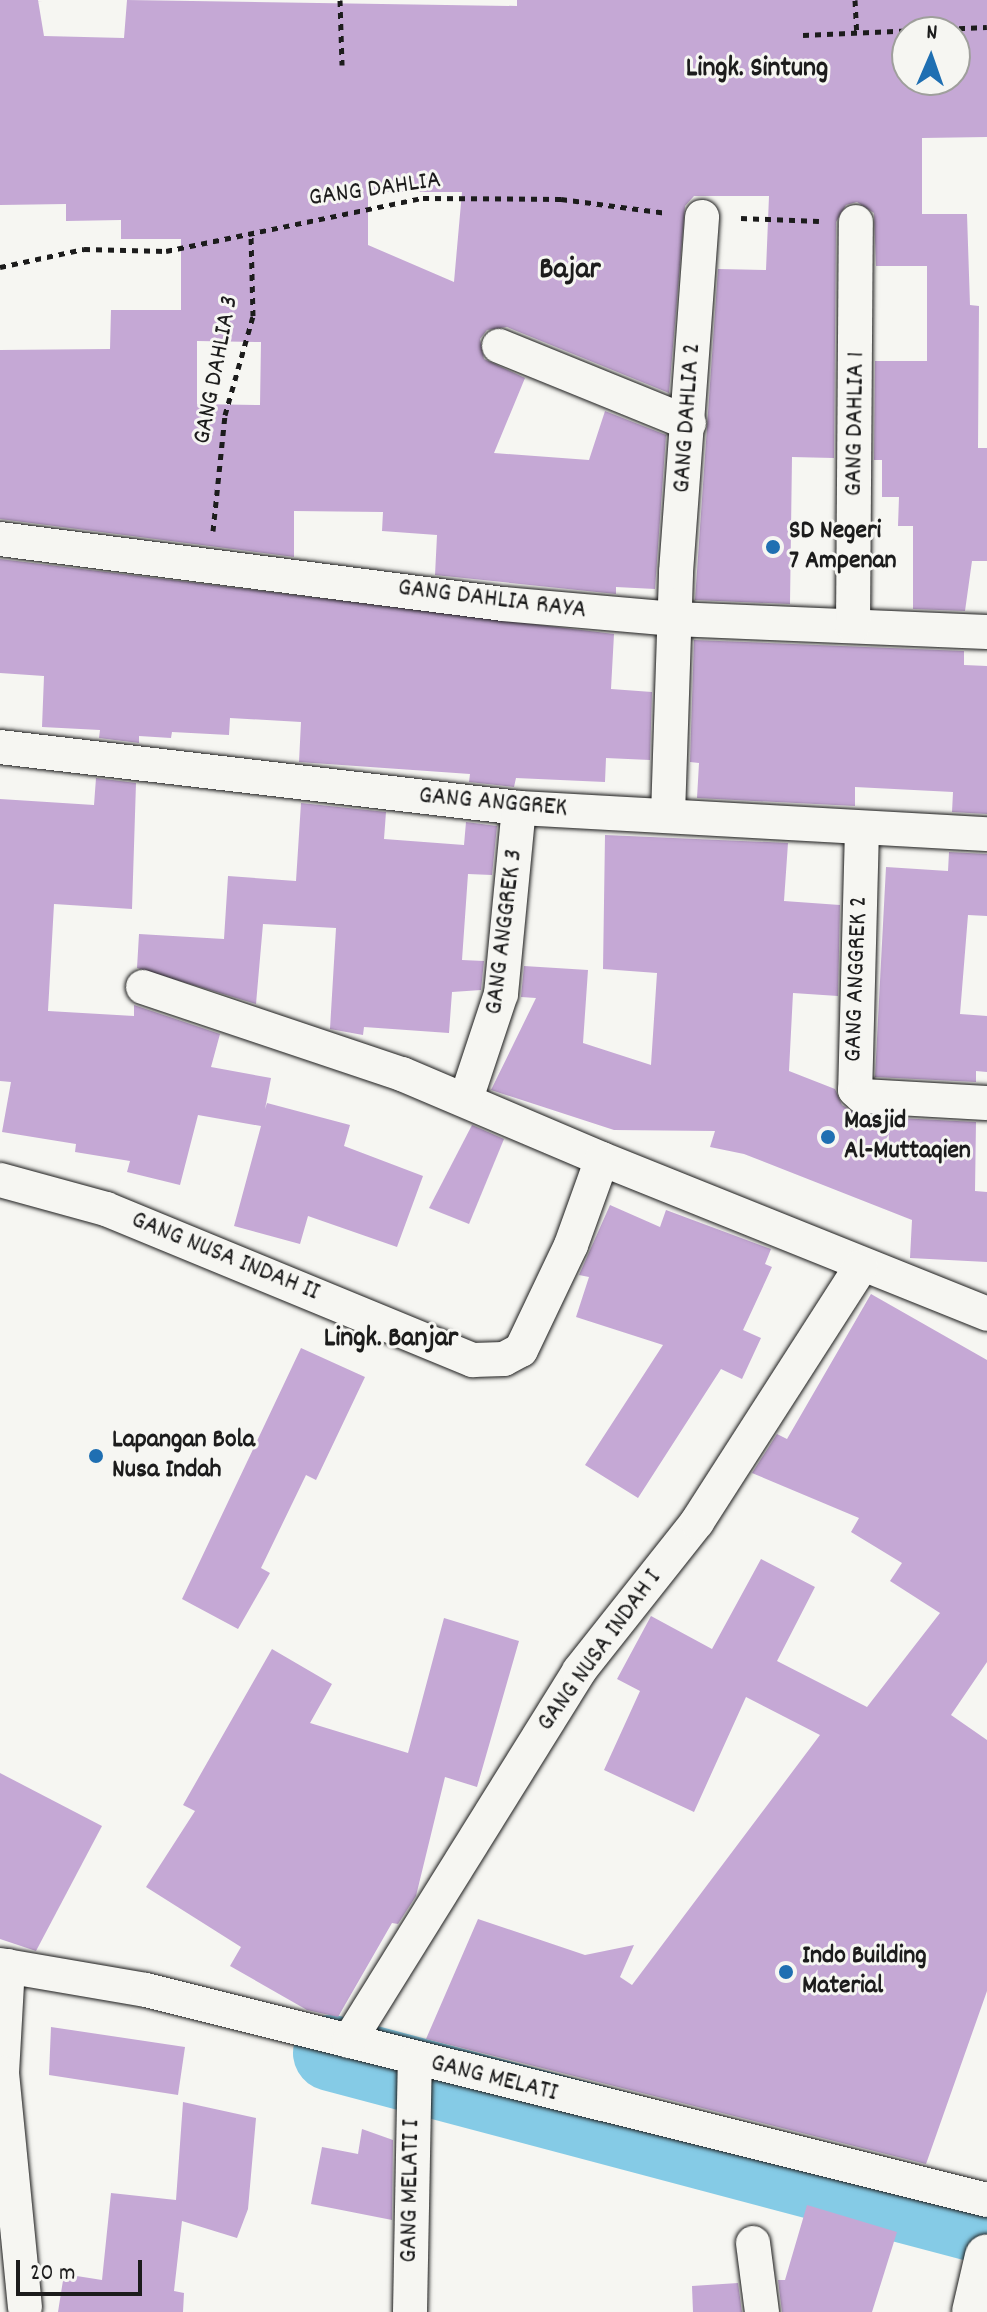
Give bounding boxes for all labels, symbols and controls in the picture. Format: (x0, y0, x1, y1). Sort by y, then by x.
north arrow (891, 16, 971, 96)
text: N (926, 18, 938, 49)
district label: Lingk. Sintung (686, 53, 828, 87)
street label: GANG DAHLIA (307, 165, 443, 215)
district label: Bajar (539, 254, 601, 290)
street label: GANG DAHLIA 3 (187, 293, 247, 447)
street label: GANG DAHLIA 2 (667, 342, 709, 494)
street label: GANG DAHLIA 1 (839, 351, 873, 497)
place label: SD Negeri 7 Ampenan (789, 516, 897, 578)
marker: SD Negeri 7 Ampenan (764, 538, 782, 556)
street label: GANG DAHLIA RAYA (396, 573, 588, 627)
street label: GANG ANGGREK (417, 781, 569, 825)
street label: GANG ANGGREK 3 (479, 847, 531, 1017)
street label: GANG ANGGREK 2 (839, 895, 875, 1063)
place label: Masjid Al-Muttaqien (844, 1106, 971, 1168)
marker: Masjid Al-Muttaqien (819, 1128, 837, 1146)
street label: GANG NUSA INDAH II (126, 1205, 324, 1309)
district label: Lingk. Banjar (324, 1323, 458, 1357)
place label: Lapangan Bola Nusa Indah (112, 1425, 255, 1486)
marker: Lapangan Bola Nusa Indah (87, 1447, 105, 1465)
street label: GANG NUSA INDAH I (531, 1564, 669, 1738)
place label: Indo Building Material (802, 1941, 927, 2002)
marker: Indo Building Material (777, 1963, 795, 1981)
street label: GANG MELATI (427, 2048, 561, 2110)
street label: GANG MELATI I (394, 2119, 428, 2263)
scale bar (20, 2244, 146, 2294)
text: 20 m (30, 2257, 76, 2291)

